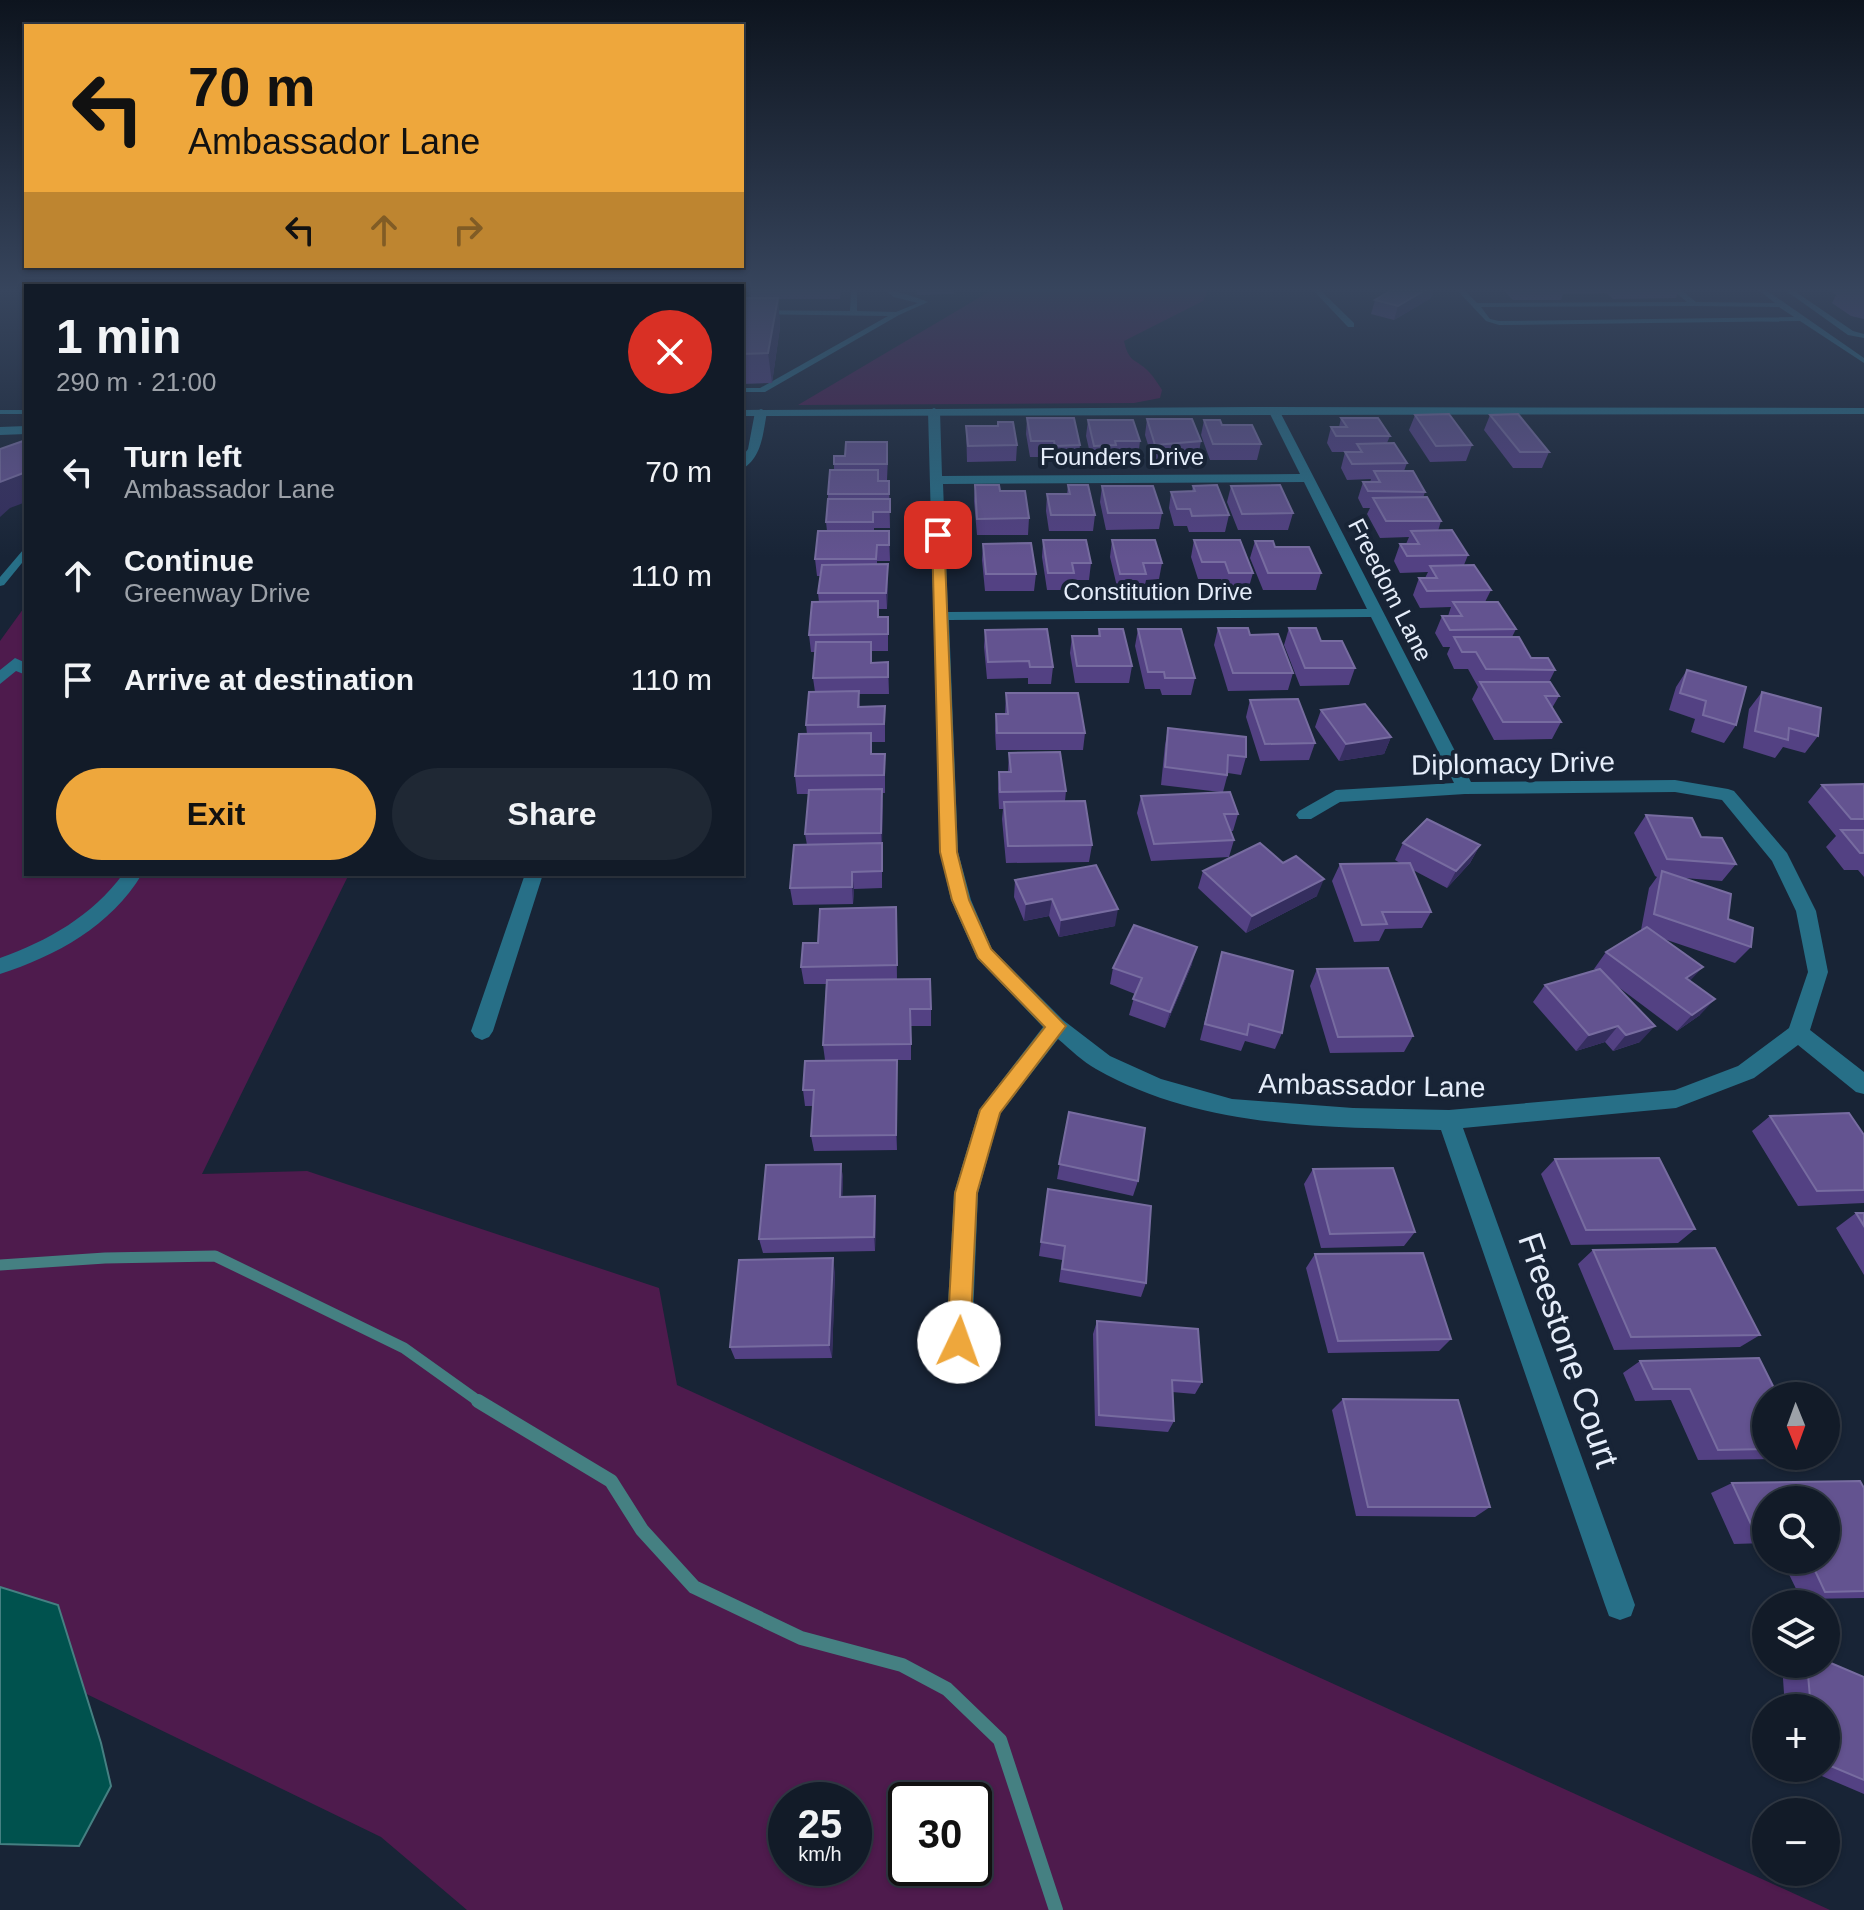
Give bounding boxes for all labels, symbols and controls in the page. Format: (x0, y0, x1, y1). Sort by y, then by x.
text: 70 m (188, 55, 316, 118)
icon: left (56, 56, 160, 160)
text: Ambassador Lane (188, 121, 480, 162)
icon: left (278, 208, 322, 252)
icon: ahead (362, 208, 406, 252)
icon: right (446, 208, 490, 252)
text: 1 min (56, 310, 181, 363)
button: close (628, 310, 712, 394)
text: 290 m · 21:00 (56, 367, 216, 397)
text: Turn left (124, 440, 242, 473)
street label: Founders Drive (1040, 443, 1204, 470)
icon: left (56, 450, 100, 494)
text: 70 m (645, 455, 712, 488)
text: Ambassador Lane (124, 474, 335, 504)
pin (904, 501, 972, 569)
icon: arrive (916, 513, 960, 557)
street label: Freedom Lane (1343, 514, 1438, 665)
text: Continue (124, 544, 254, 577)
icon: ahead (56, 554, 100, 598)
text: 110 m (631, 559, 712, 592)
text: Greenway Drive (124, 578, 310, 608)
street label: Constitution Drive (1063, 578, 1253, 605)
icon: arrive (56, 658, 100, 702)
text: Arrive at destination (124, 663, 414, 696)
text: 110 m (631, 663, 712, 696)
street label: Diplomacy Drive (1411, 746, 1615, 781)
button: Exit (56, 768, 376, 860)
button: Share (392, 768, 712, 860)
street label: Ambassador Lane (1258, 1068, 1486, 1103)
street label: Freestone Court (1511, 1228, 1627, 1473)
position arrow (917, 1300, 1001, 1384)
north arrow (1752, 1382, 1840, 1470)
map controls (1752, 1382, 1840, 1886)
button: search (1752, 1486, 1840, 1574)
button: layers (1752, 1590, 1840, 1678)
button: + (1752, 1694, 1840, 1782)
speed limit sign: 30 (888, 1782, 992, 1886)
button: − (1752, 1798, 1840, 1886)
text: 25 (798, 1802, 842, 1846)
text: km/h (798, 1843, 842, 1865)

